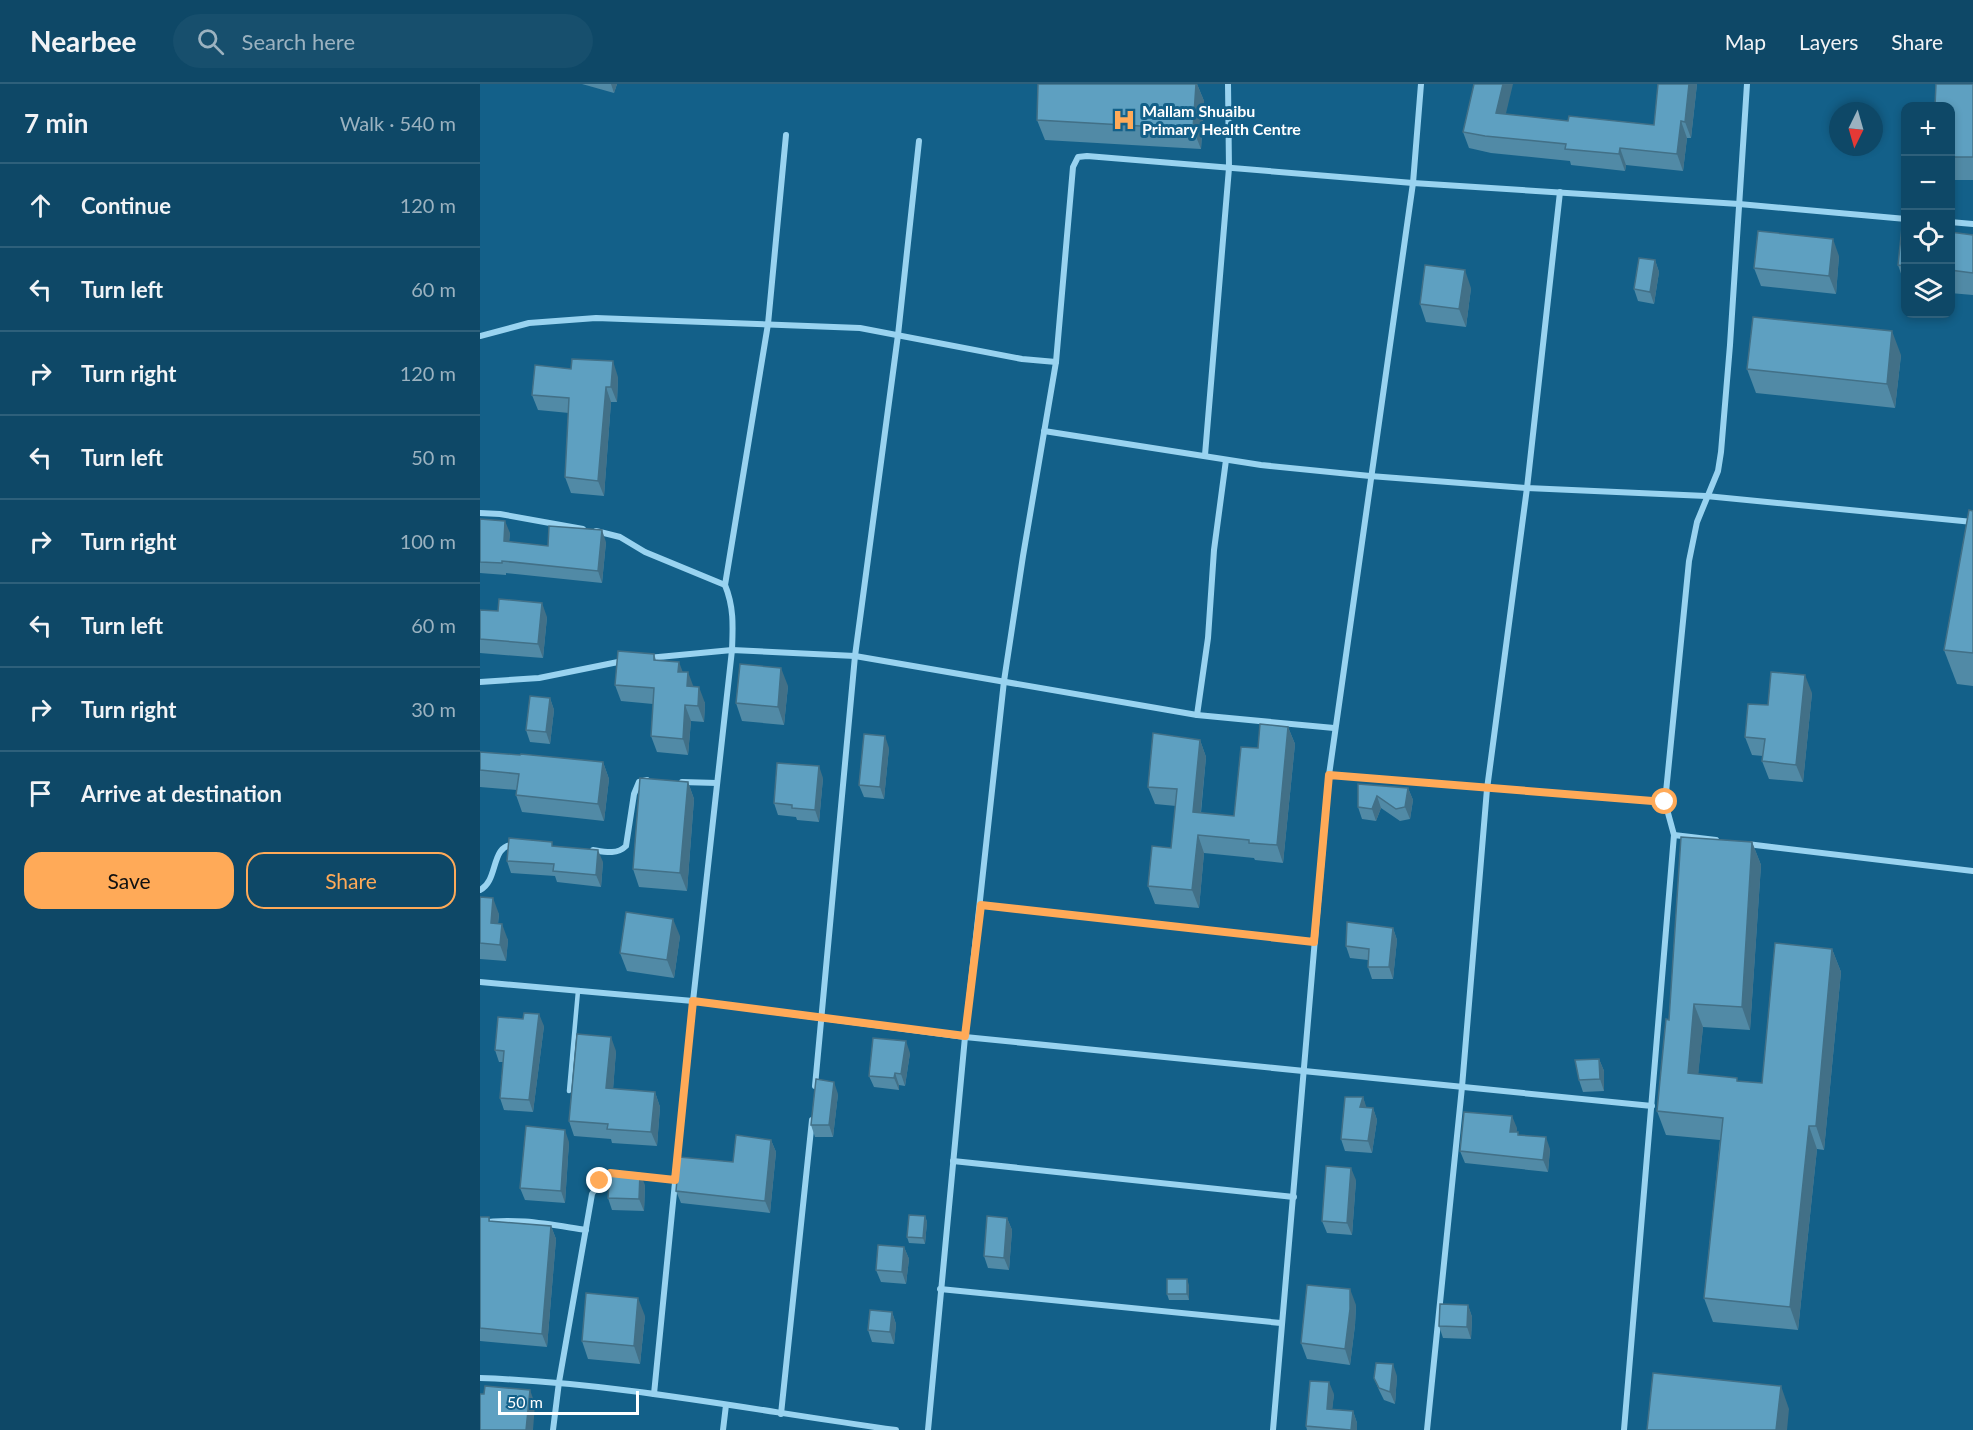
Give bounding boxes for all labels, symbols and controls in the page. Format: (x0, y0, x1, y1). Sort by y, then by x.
search box (173, 14, 593, 68)
text: Nearbee (30, 24, 137, 58)
icon: search (194, 25, 227, 58)
text: Search here (242, 28, 355, 55)
text: Map (1725, 29, 1766, 54)
text: Layers (1799, 29, 1858, 54)
text: Share (1891, 29, 1943, 54)
place label: Mallam Shuaibu Primary Health Centre (1142, 101, 1301, 138)
north arrow (1829, 102, 1883, 156)
map controls (1901, 102, 1955, 318)
button: + (1901, 102, 1955, 156)
text: 7 min (24, 107, 88, 139)
hospital icon: Mallam Shuaibu Primary Health Centre (1111, 107, 1137, 133)
text: Walk · 540 m (340, 111, 456, 135)
button: − (1901, 156, 1955, 210)
icon: ahead (24, 189, 57, 222)
text: Continue (81, 192, 171, 219)
text: 120 m (400, 193, 456, 217)
button: locate (1901, 210, 1955, 264)
button: layers (1901, 264, 1955, 318)
icon: left (24, 273, 57, 306)
text: Turn left (81, 276, 163, 303)
text: 60 m (411, 277, 456, 301)
icon: right (24, 357, 57, 390)
text: Turn right (81, 360, 176, 387)
text: 120 m (400, 361, 456, 385)
icon: left (24, 441, 57, 474)
text: Turn left (81, 444, 163, 471)
text: 50 m (411, 445, 456, 469)
icon: right (24, 525, 57, 558)
text: Turn right (81, 528, 176, 555)
text: 100 m (400, 529, 456, 553)
icon: left (24, 609, 57, 642)
text: Turn left (81, 612, 163, 639)
text: 60 m (411, 613, 456, 637)
icon: right (24, 693, 57, 726)
text: Turn right (81, 696, 176, 723)
text: 30 m (411, 697, 456, 721)
icon: arrive (24, 777, 57, 810)
text: Arrive at destination (81, 780, 282, 807)
route start (1651, 788, 1677, 814)
button: Save (24, 852, 234, 909)
button: Share (246, 852, 456, 909)
route end (586, 1167, 612, 1193)
scale bar (498, 1388, 639, 1416)
text: 50 m (507, 1392, 543, 1411)

